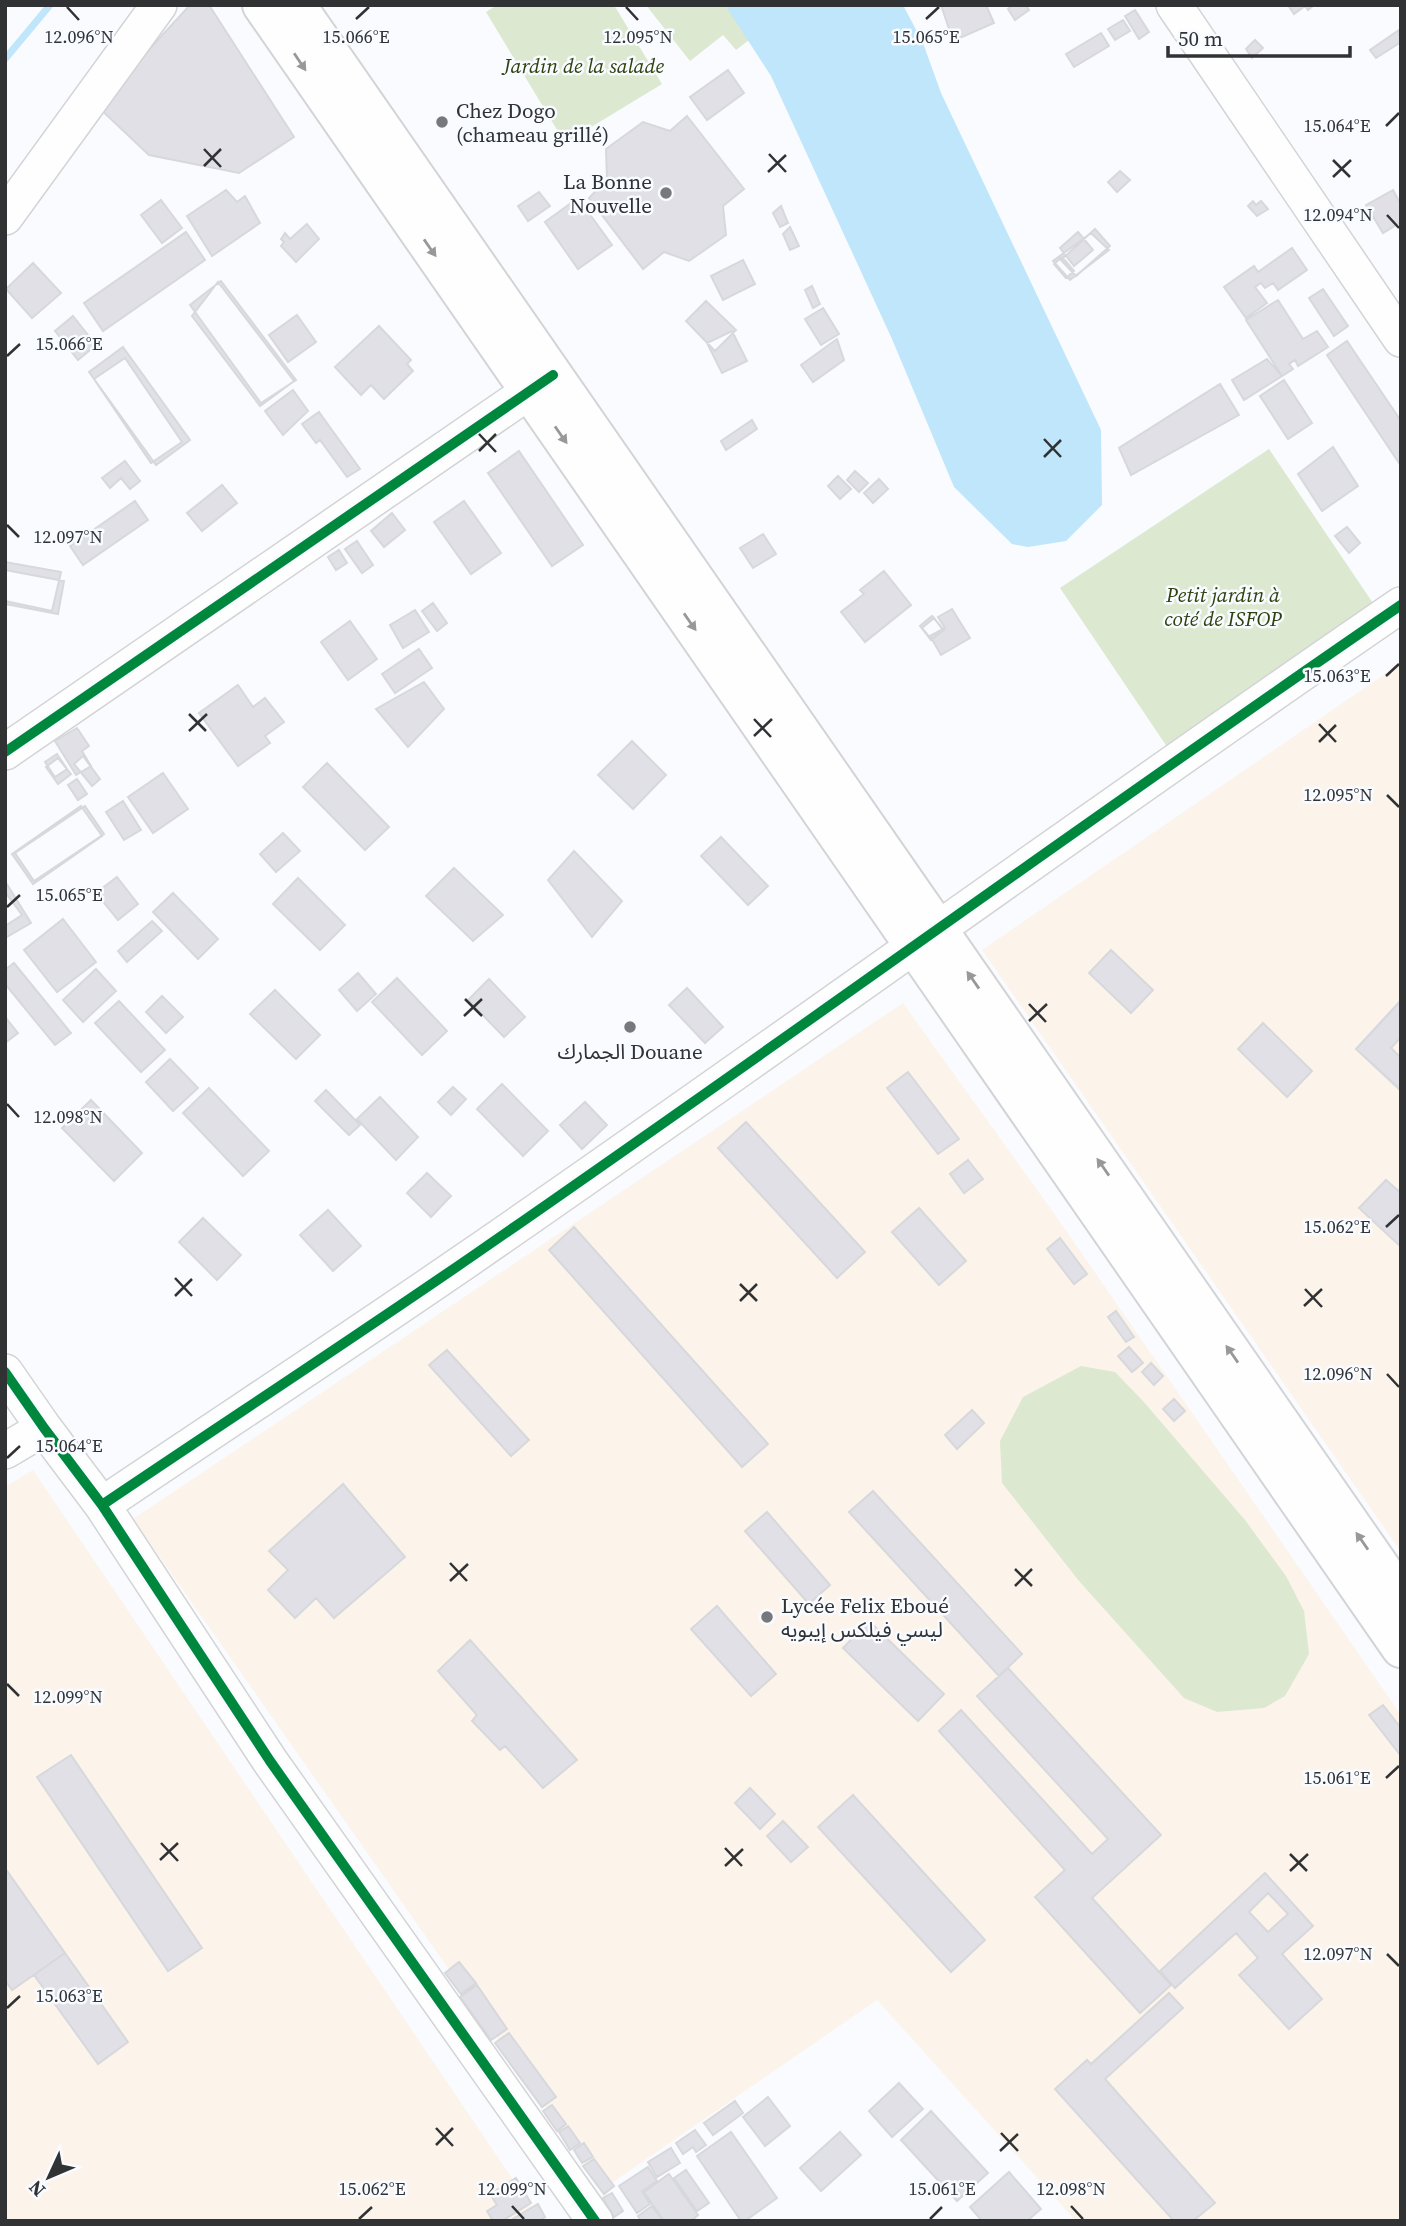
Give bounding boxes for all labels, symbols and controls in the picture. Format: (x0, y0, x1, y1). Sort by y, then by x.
scale bar (1168, 14, 1350, 58)
text: 12.096°N (44, 24, 114, 49)
text: 15.066°E (322, 24, 390, 49)
text: 12.095°N (603, 24, 673, 49)
text: 15.065°E (892, 24, 960, 49)
text: 50 m (1178, 24, 1223, 53)
park label: Jardin de la salade (501, 51, 665, 80)
one-way arrow (293, 53, 307, 71)
place label: Chez Dogo (chameau grillé) (456, 96, 609, 149)
text: 15.064°E (1303, 113, 1371, 138)
marker: Chez Dogo (chameau grillé) (434, 114, 450, 130)
place label: La Bonne Nouvelle (563, 167, 652, 220)
marker: La Bonne Nouvelle (658, 185, 674, 201)
text: 12.094°N (1303, 202, 1373, 227)
one-way arrow (423, 239, 437, 257)
text: 15.066°E (35, 331, 103, 356)
one-way arrow (554, 425, 567, 445)
text: 12.097°N (33, 524, 103, 549)
park label: Petit jardin à coté de ISFOP (1164, 580, 1282, 633)
one-way arrow (683, 613, 697, 631)
text: 15.063°E (1303, 663, 1371, 688)
text: 12.095°N (1303, 782, 1373, 807)
text: 15.065°E (35, 882, 103, 907)
one-way arrow (966, 971, 980, 989)
marker: الجمارك Douane (622, 1019, 638, 1035)
place label: الجمارك Douane (557, 1037, 703, 1066)
text: 12.098°N (33, 1104, 103, 1129)
one-way arrow (1096, 1158, 1110, 1176)
text: 15.062°E (1303, 1214, 1371, 1239)
one-way arrow (1225, 1345, 1239, 1363)
text: 12.096°N (1303, 1361, 1373, 1386)
text: 15.064°E (35, 1433, 103, 1458)
one-way arrow (1355, 1532, 1369, 1550)
place label: Lycée Felix Eboué ليسي فيلكس إيبويه (781, 1591, 949, 1645)
marker: Lycée Felix Eboué ليسي فيلكس إيبويه (759, 1609, 775, 1625)
text: 12.099°N (33, 1684, 103, 1709)
text: 15.061°E (1303, 1765, 1371, 1790)
text: 12.097°N (1303, 1941, 1373, 1966)
text: 15.063°E (35, 1983, 103, 2008)
north arrow (14, 2142, 84, 2212)
text: N (23, 2175, 51, 2203)
text: 15.062°E (338, 2176, 406, 2201)
text: 12.099°N (477, 2176, 547, 2201)
text: 15.061°E (908, 2176, 976, 2201)
text: 12.098°N (1036, 2176, 1106, 2201)

